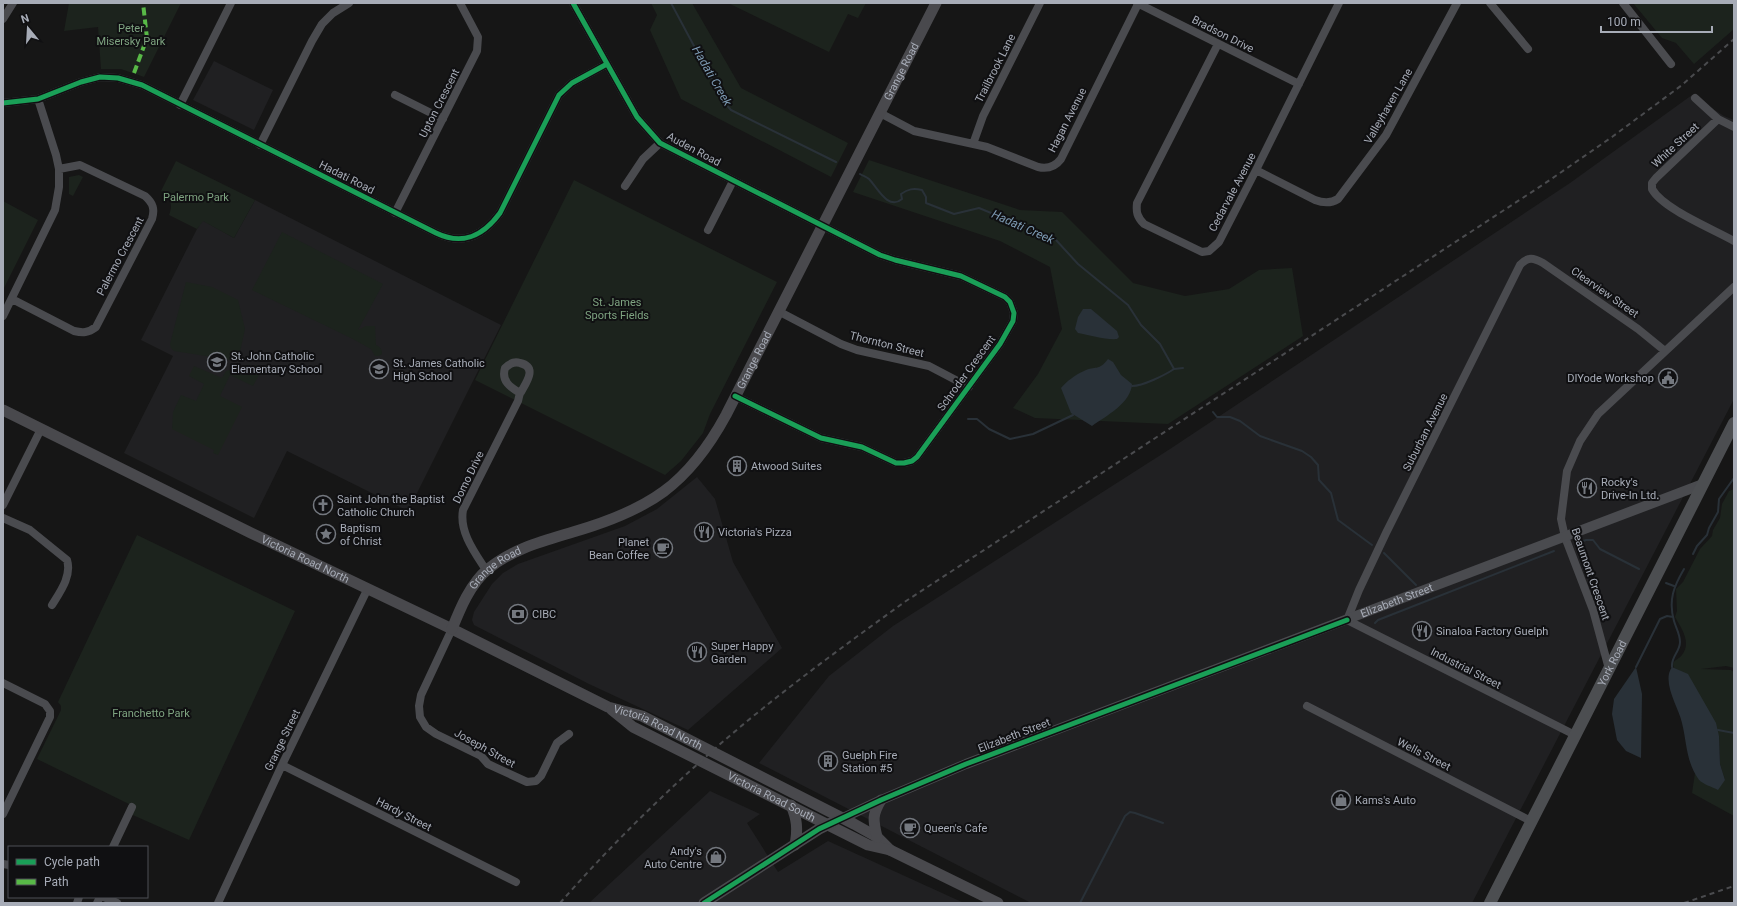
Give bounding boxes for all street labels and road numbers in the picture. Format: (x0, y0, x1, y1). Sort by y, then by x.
street label: Bradson Drive (1190, 13, 1256, 56)
street label: Trailbrook Lane (973, 32, 1018, 105)
street label: Grange Road (881, 41, 922, 103)
street label: Upton Crescent (417, 66, 463, 140)
street label: Valleyhaven Lane (1362, 66, 1415, 146)
street label: Hagan Avenue (1046, 86, 1089, 155)
street label: White Street (1649, 120, 1702, 170)
street label: Auden Road (665, 130, 723, 169)
street label: Cedarvale Avenue (1206, 150, 1259, 234)
street label: Hadati Road (317, 158, 377, 197)
street label: Palermo Crescent (94, 214, 147, 298)
street label: Clearview Street (1568, 264, 1641, 321)
street label: Grange Road (734, 329, 775, 391)
street label: Thornton Street (848, 329, 926, 360)
street label: Schroder Crescent (935, 333, 998, 414)
street label: Suburban Avenue (1400, 391, 1451, 473)
street label: Domo Drive (450, 449, 487, 506)
street label: Beaumont Crescent (1569, 526, 1613, 622)
street label: Victoria Road North (259, 533, 351, 586)
street label: Grange Road (467, 544, 523, 592)
street label: Elizabeth Street (1359, 581, 1435, 621)
street label: York Road (1595, 638, 1629, 689)
street label: Industrial Street (1428, 645, 1504, 692)
street label: Victoria Road North (612, 703, 704, 753)
street label: Grange Street (262, 707, 303, 773)
street label: Elizabeth Street (976, 716, 1053, 755)
street label: Joseph Street (452, 726, 518, 771)
street label: Wells Street (1395, 735, 1453, 774)
street label: Victoria Road South (725, 769, 818, 825)
street label: Hardy Street (374, 795, 434, 834)

